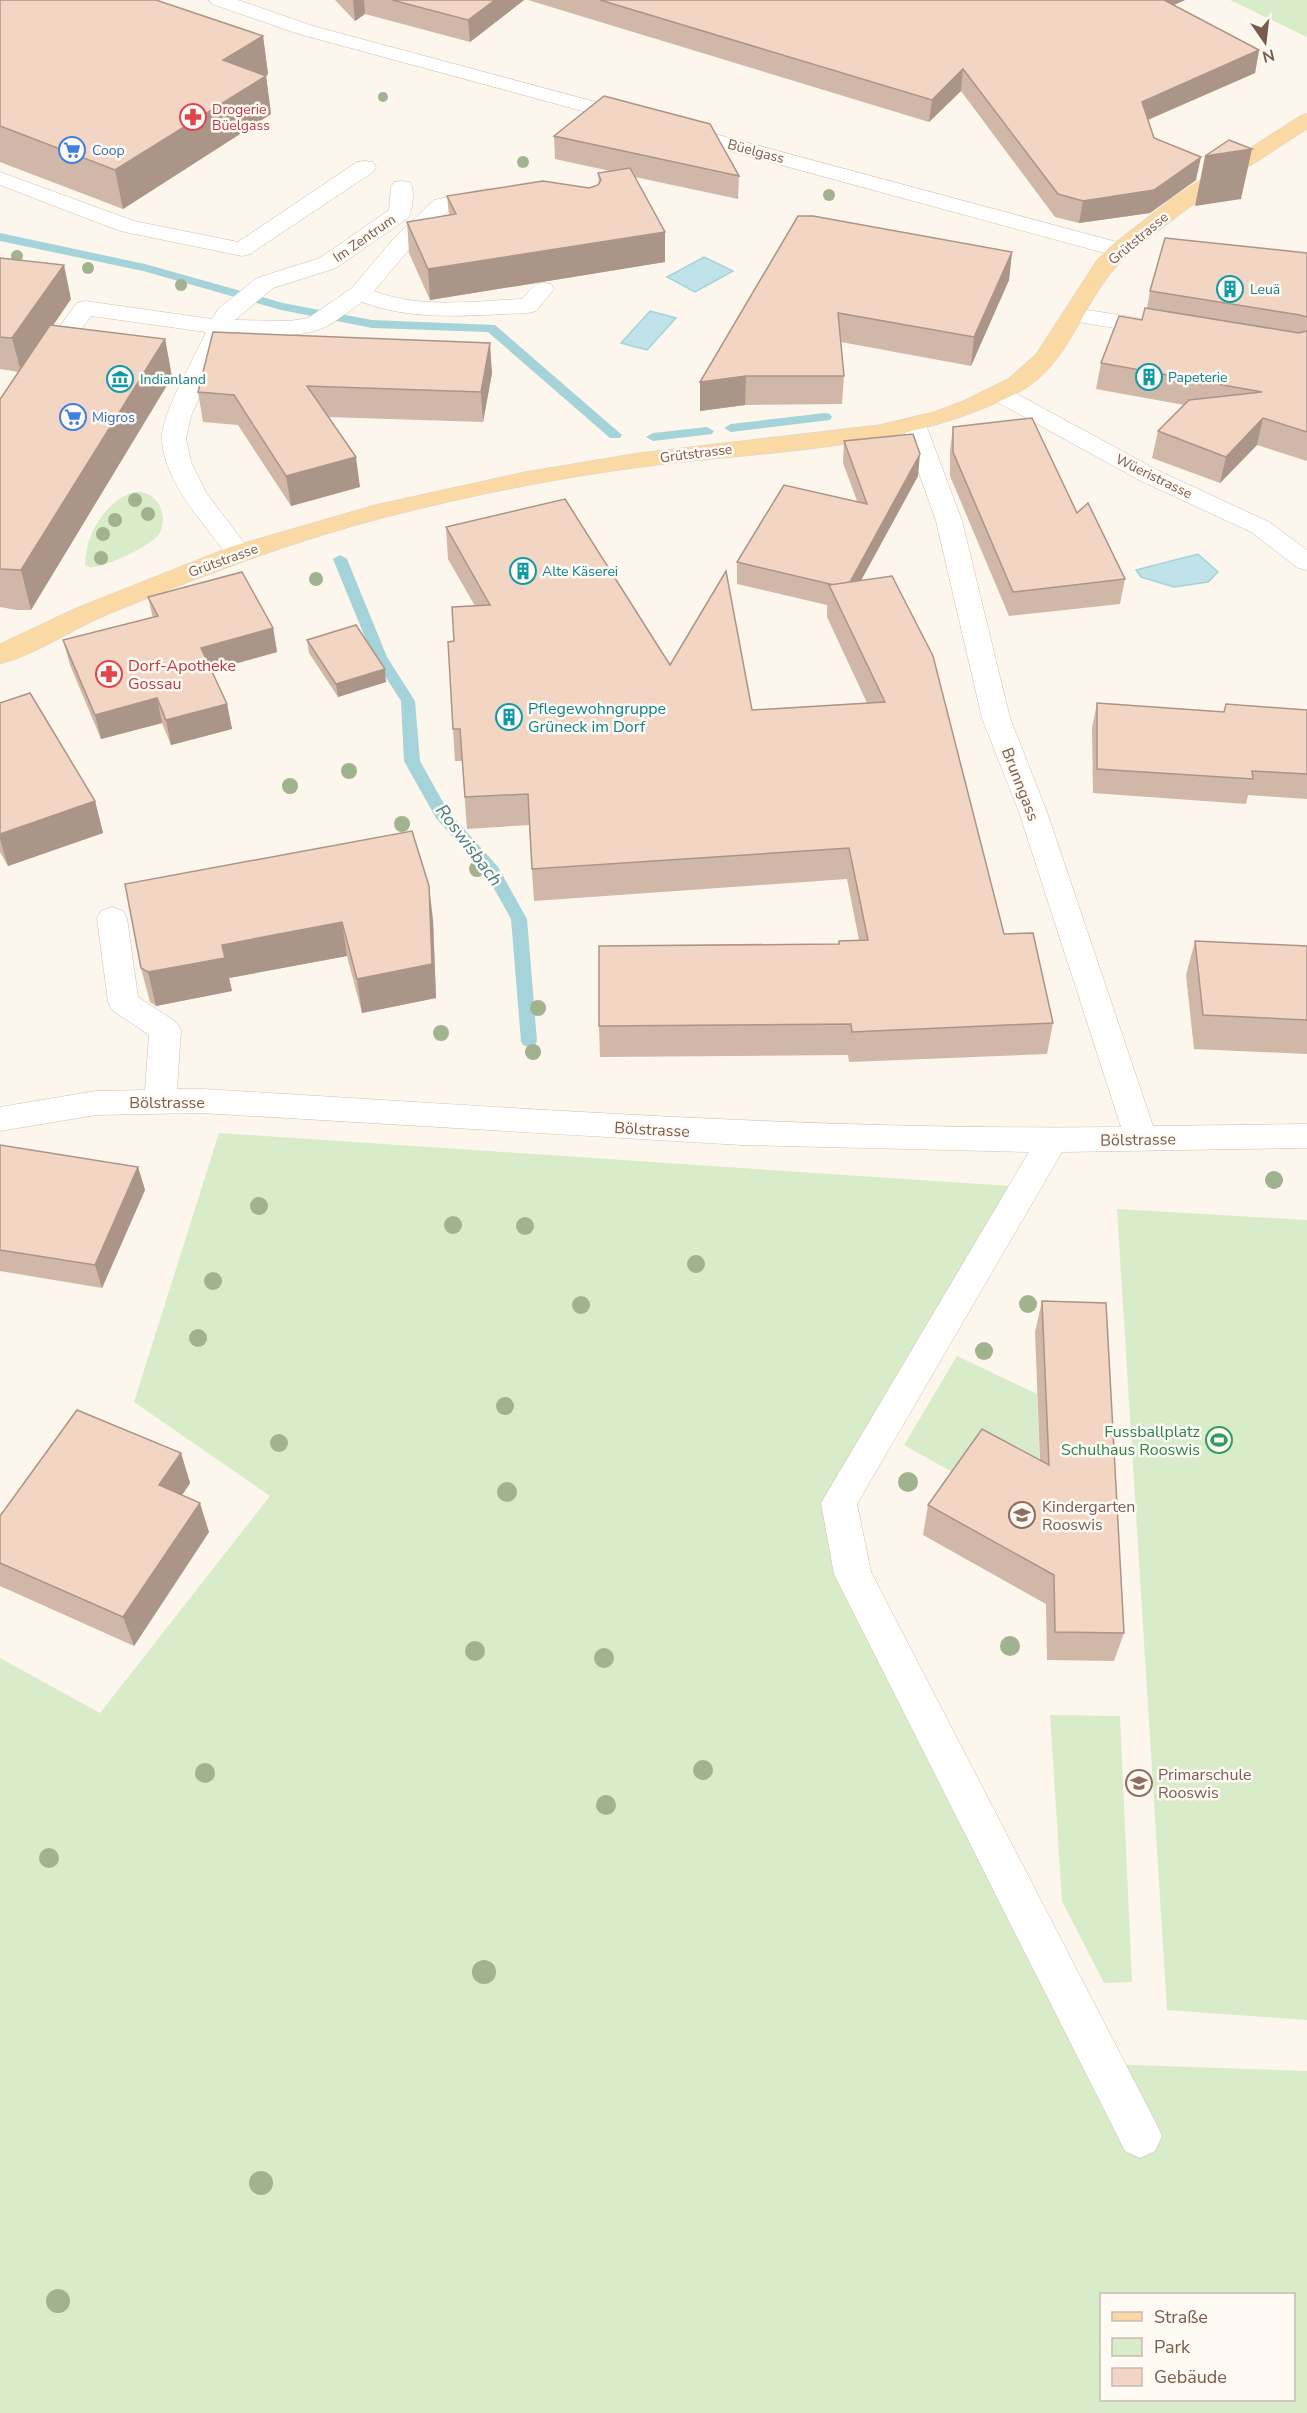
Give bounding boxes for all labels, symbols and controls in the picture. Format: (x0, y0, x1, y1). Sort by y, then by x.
north arrow (1235, 12, 1295, 72)
text: N (1260, 43, 1277, 68)
place label: Drogerie Büelgass (212, 100, 270, 135)
pharmacy icon: Drogerie Büelgass (178, 102, 208, 132)
supermarket icon: Coop (57, 135, 87, 165)
street label: Büelgass (725, 135, 787, 168)
place label: Coop (92, 141, 125, 160)
street label: Grütstrasse (1104, 208, 1172, 269)
street label: Im Zentrum (329, 210, 399, 267)
building icon: Leuä (1215, 274, 1245, 304)
place label: Leuä (1250, 280, 1280, 299)
building icon: Papeterie (1134, 362, 1164, 392)
museum icon: Indianland (105, 364, 135, 394)
place label: Papeterie (1168, 368, 1228, 387)
place label: Indianland (140, 370, 206, 389)
supermarket icon: Migros (58, 402, 88, 432)
place label: Migros (92, 408, 135, 427)
street label: Grütstrasse (659, 440, 733, 467)
street label: Wüeristrasse (1112, 450, 1195, 503)
street label: Grütstrasse (186, 539, 261, 582)
building icon: Alte Käserei (508, 556, 538, 586)
place label: Alte Käserei (542, 562, 618, 581)
place label: Dorf-Apotheke Gossau (128, 655, 236, 695)
pharmacy icon: Dorf-Apotheke Gossau (94, 659, 124, 689)
place label: Pflegewohngruppe Grüneck im Dorf (528, 698, 666, 738)
building icon: Pflegewohngruppe Grüneck im Dorf (494, 702, 524, 732)
street label: Brunngass (996, 744, 1044, 824)
water label: Roswisbach (430, 799, 508, 891)
street label: Bölstrasse (129, 1092, 205, 1114)
street label: Bölstrasse (614, 1117, 690, 1143)
street label: Bölstrasse (1100, 1128, 1176, 1152)
place label: Fussballplatz Schulhaus Rooswis (1061, 1421, 1200, 1461)
sports icon: Fussballplatz Schulhaus Rooswis (1204, 1425, 1234, 1455)
place label: Kindergarten Rooswis (1042, 1496, 1135, 1536)
school or university icon: Kindergarten Rooswis (1007, 1500, 1037, 1530)
place label: Primarschule Rooswis (1158, 1764, 1252, 1804)
school or university icon: Primarschule Rooswis (1124, 1768, 1154, 1798)
legend (1100, 2293, 1295, 2401)
text: Straße (1154, 2305, 1208, 2329)
text: Park (1154, 2335, 1191, 2359)
text: Gebäude (1154, 2365, 1227, 2389)

